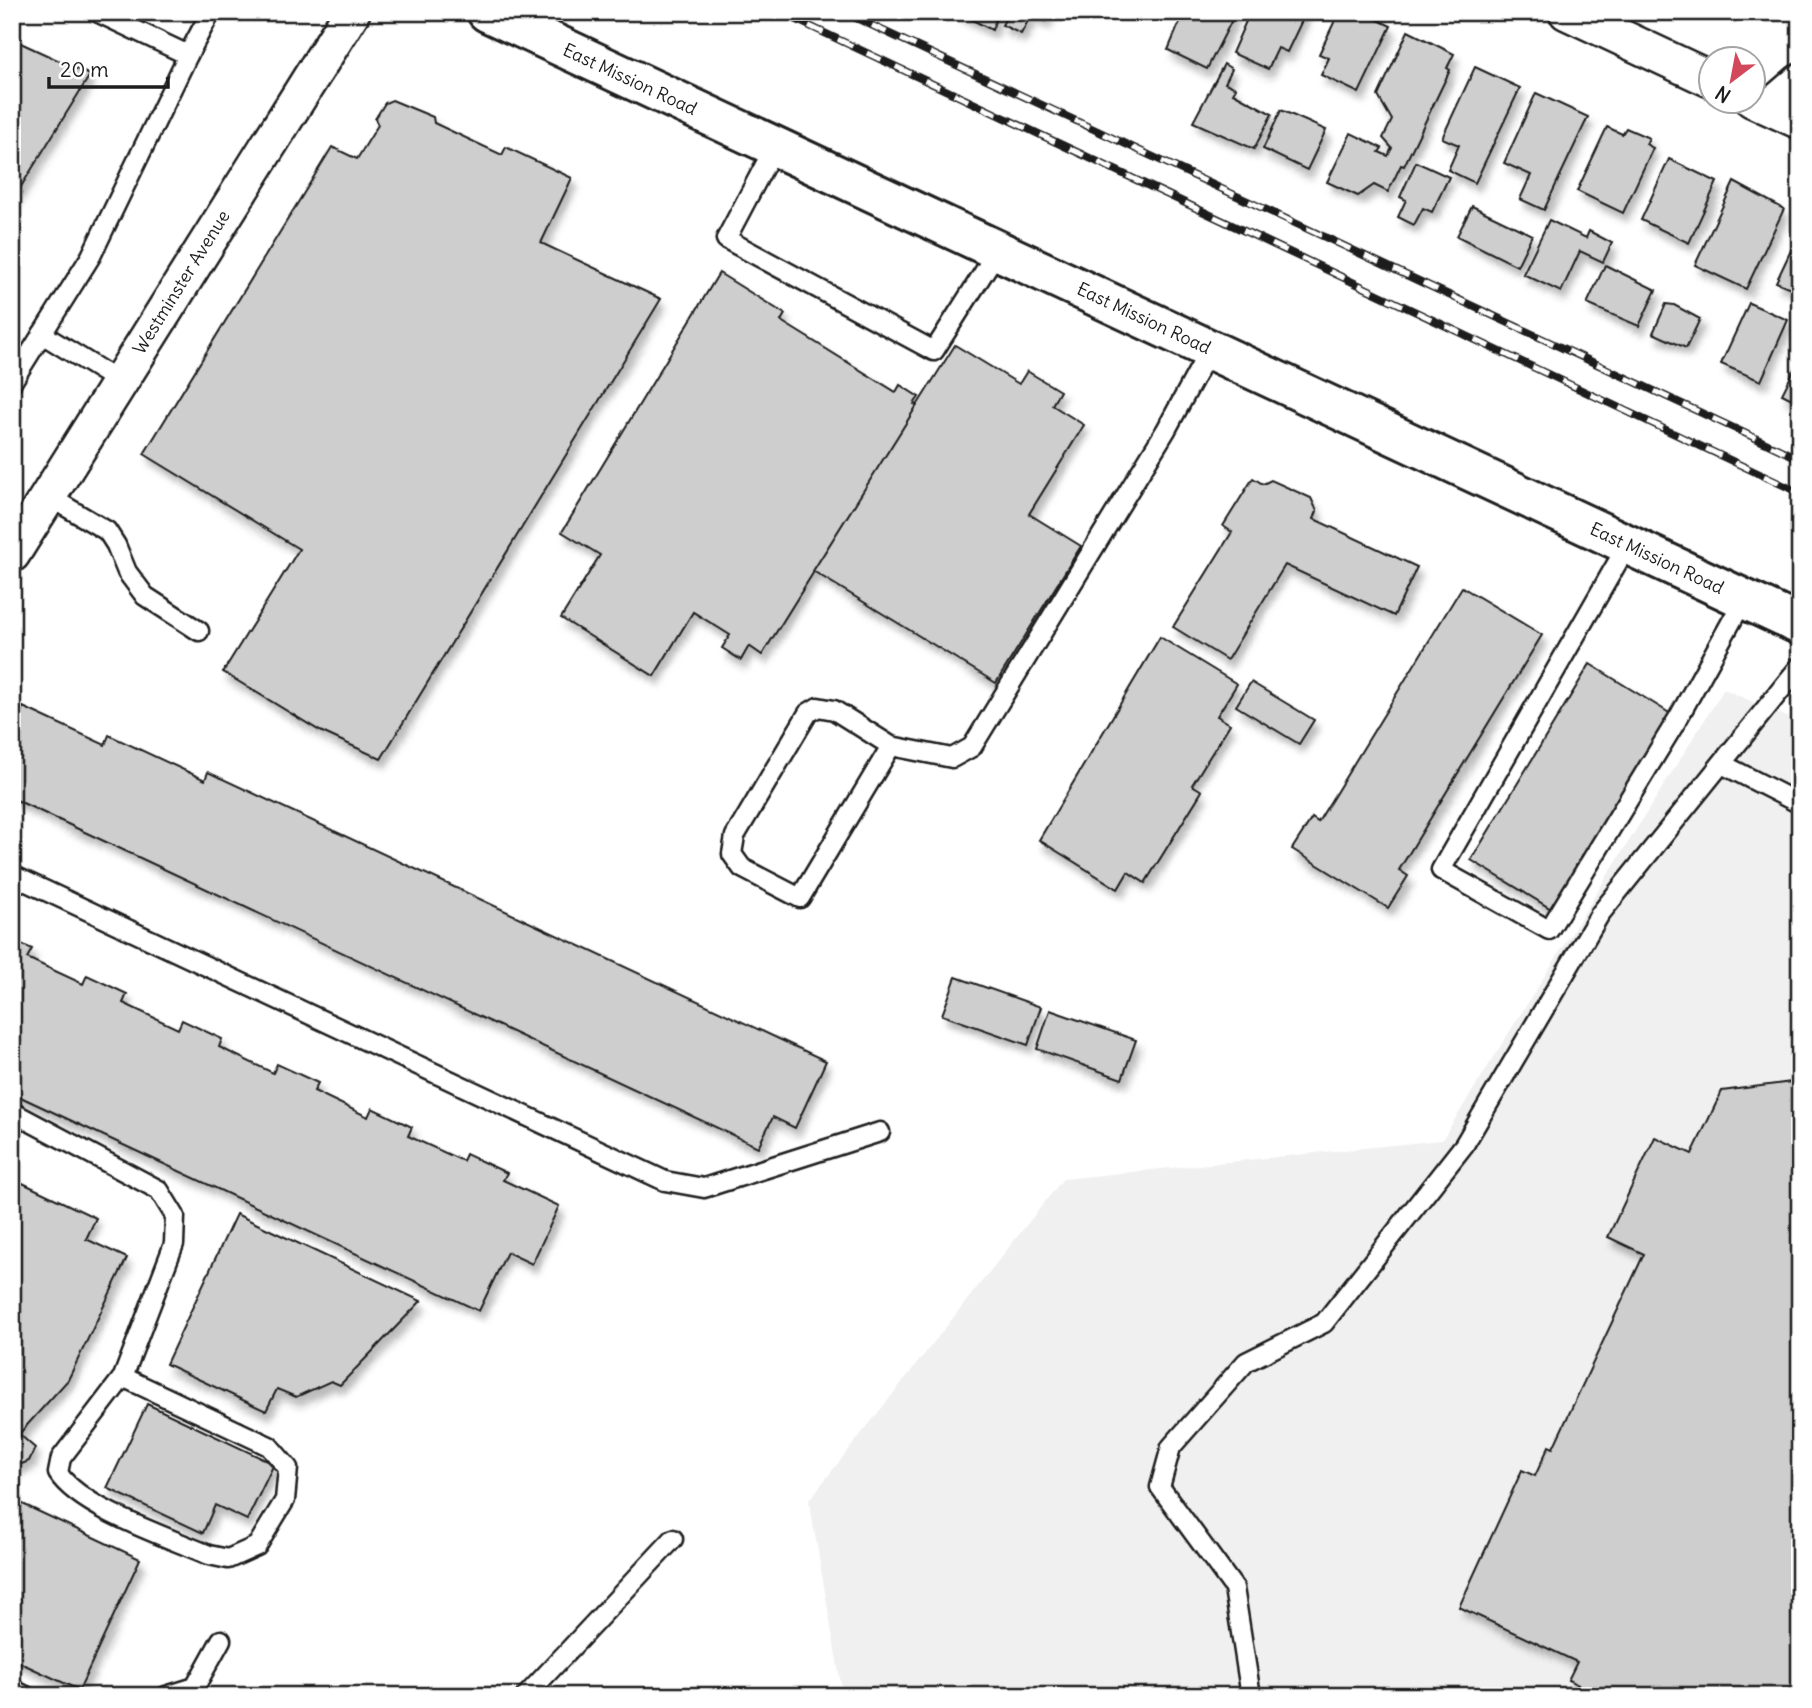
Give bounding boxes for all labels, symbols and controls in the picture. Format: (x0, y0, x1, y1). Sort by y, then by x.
street label: East Mission Road (559, 38, 701, 120)
scale bar (49, 46, 168, 90)
north arrow (1696, 46, 1766, 116)
text: 20 m (60, 56, 109, 83)
text: N (1711, 81, 1735, 108)
street label: Westminster Avenue (127, 206, 235, 358)
street label: East Mission Road (1073, 277, 1215, 359)
street label: East Mission Road (1586, 517, 1728, 599)

